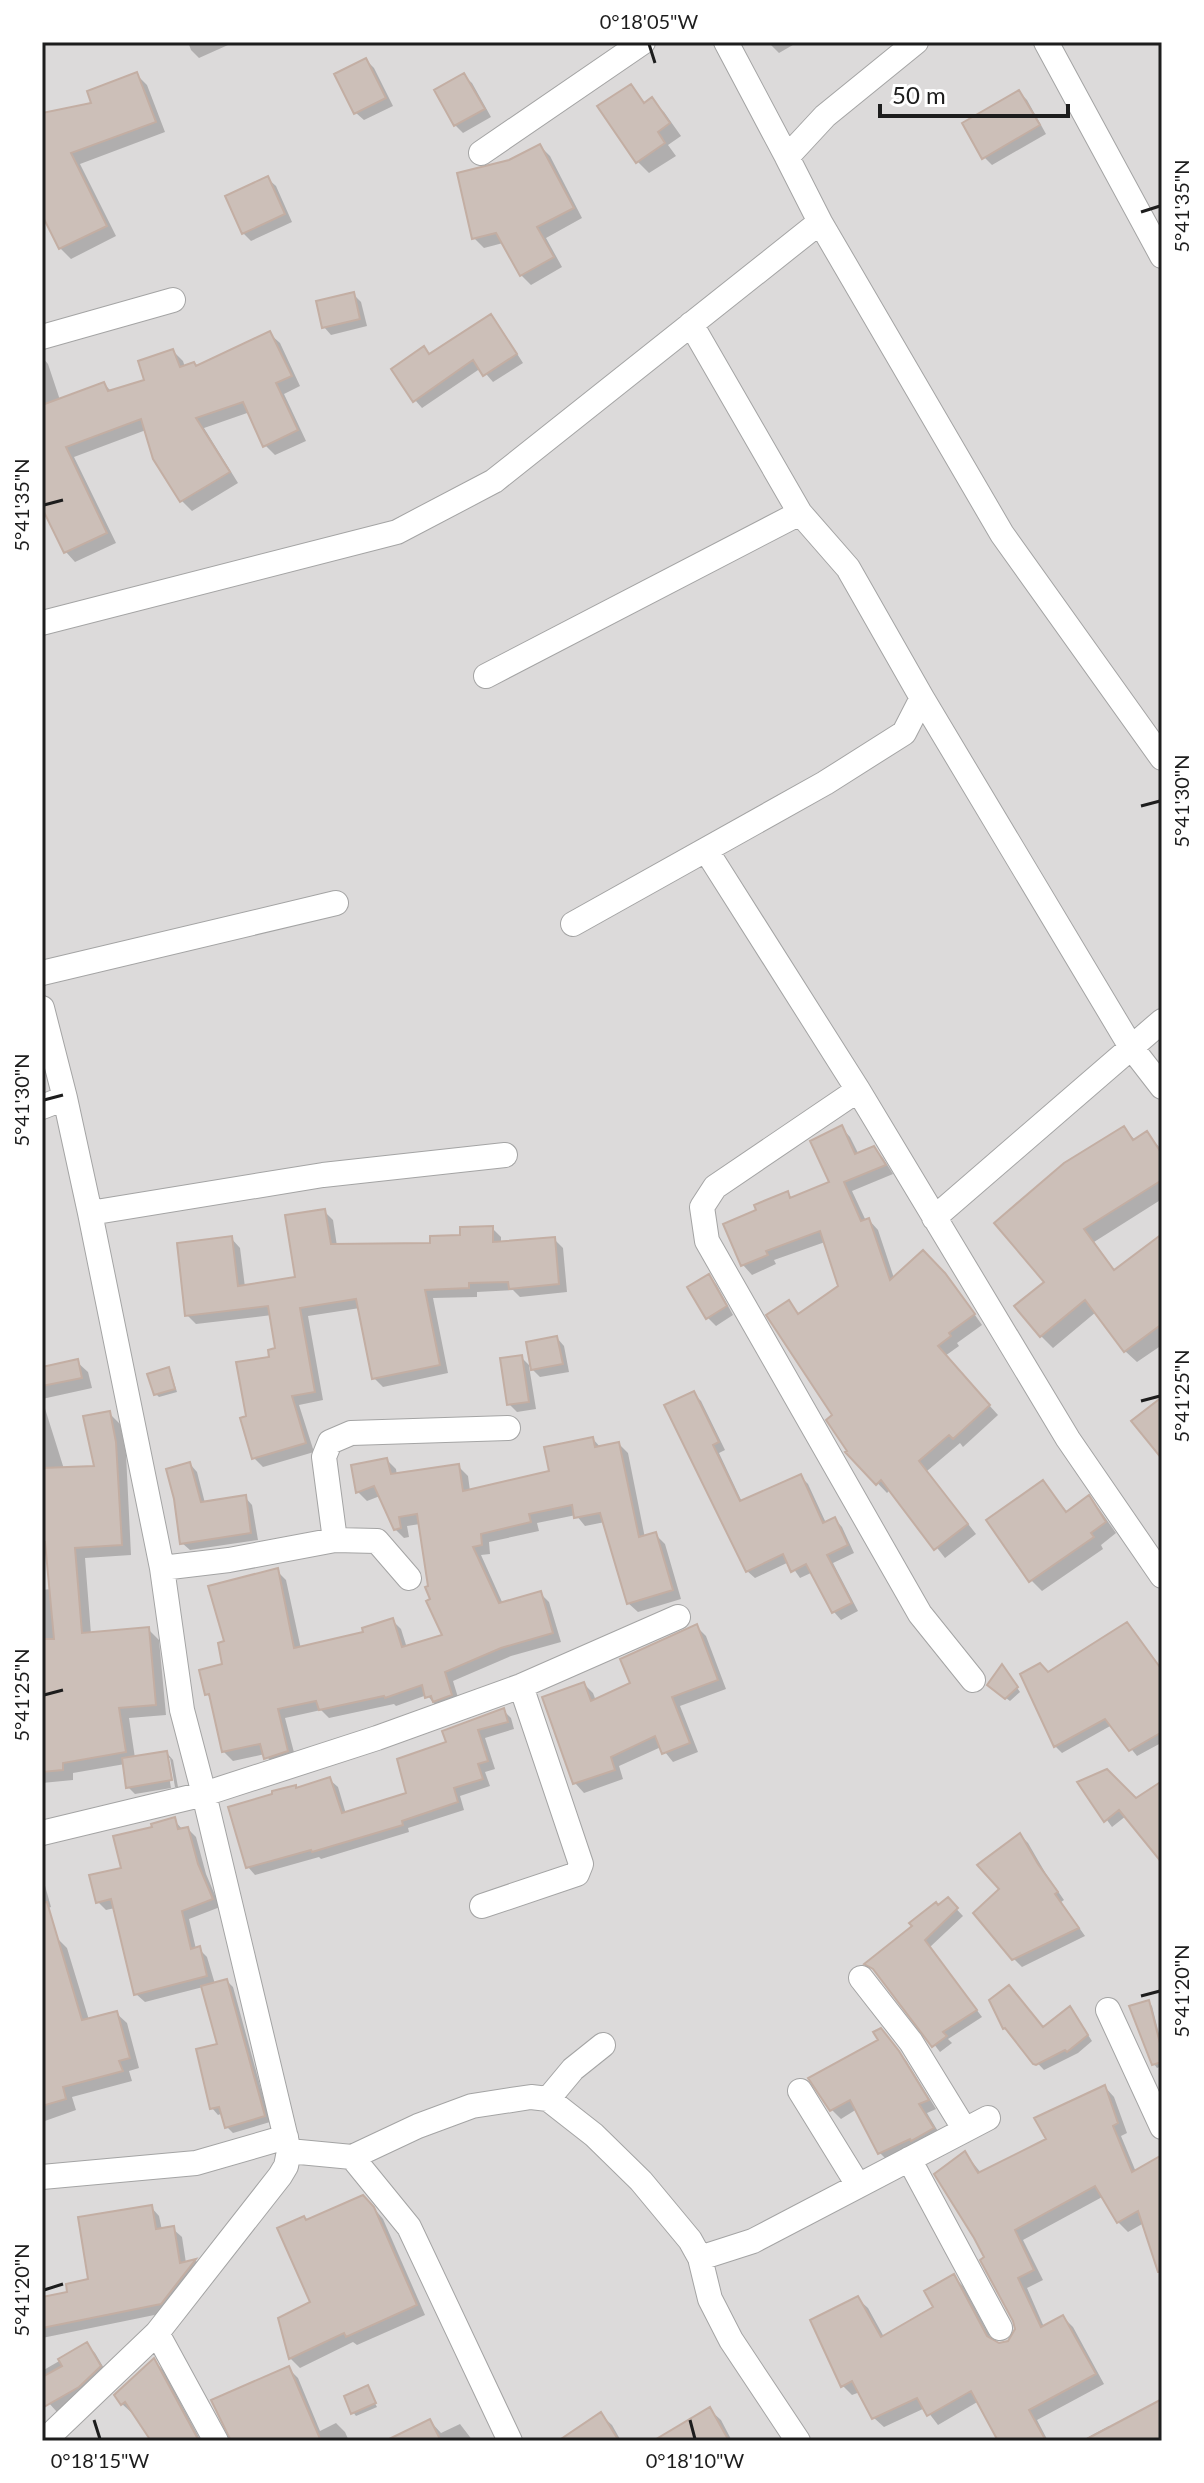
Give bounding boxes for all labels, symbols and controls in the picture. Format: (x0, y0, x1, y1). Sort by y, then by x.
text: 0°18'05"W (600, 9, 699, 33)
scale bar (880, 68, 1068, 118)
text: 50 m (892, 80, 946, 109)
text: 5°41'35"N (1169, 159, 1193, 253)
text: 5°41'35"N (9, 458, 33, 552)
text: 5°41'30"N (1169, 754, 1193, 848)
text: 5°41'30"N (9, 1053, 33, 1147)
text: 5°41'25"N (1169, 1349, 1193, 1443)
text: 5°41'25"N (9, 1648, 33, 1742)
text: 5°41'20"N (1169, 1944, 1193, 2038)
text: 5°41'20"N (9, 2243, 33, 2337)
text: 0°18'15"W (51, 2448, 150, 2472)
text: 0°18'10"W (646, 2448, 745, 2472)

